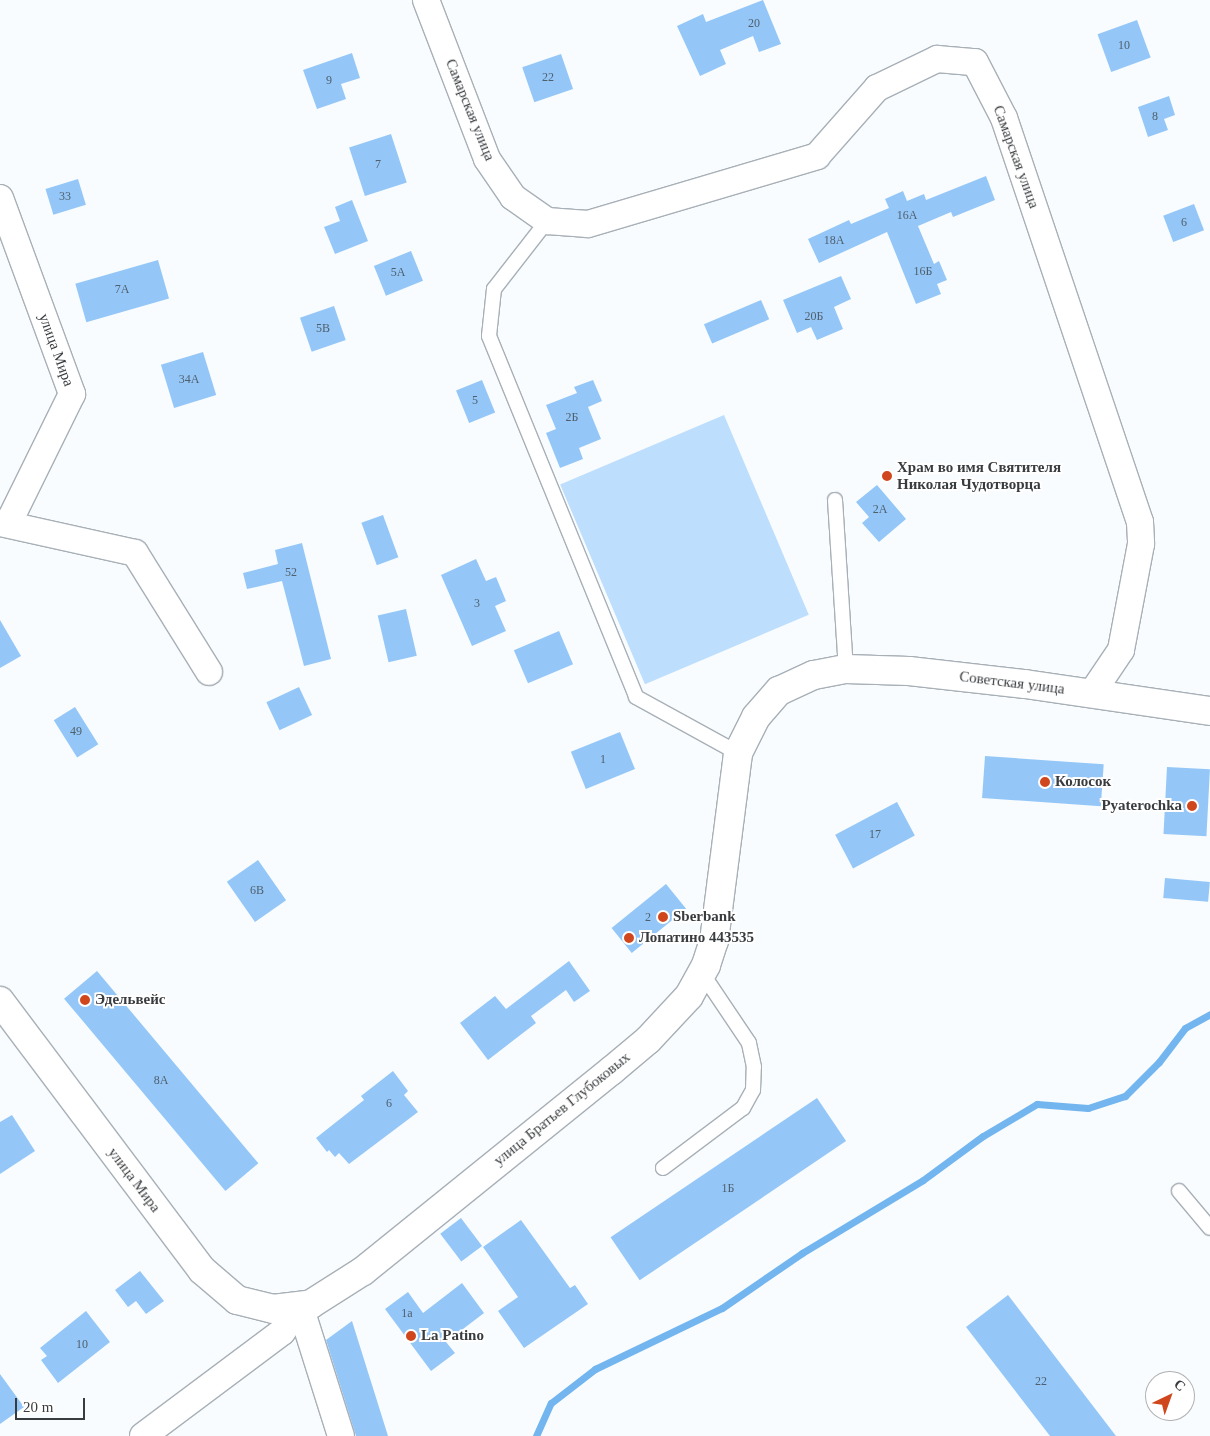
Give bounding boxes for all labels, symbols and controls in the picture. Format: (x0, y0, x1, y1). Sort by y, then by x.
house number: 20 (748, 17, 760, 31)
house number: 10 (1118, 39, 1130, 53)
street label: Самарская улица (441, 56, 499, 164)
house number: 22 (542, 71, 554, 85)
house number: 9 (326, 74, 332, 88)
street label: Самарская улица (989, 103, 1043, 211)
house number: 8 (1152, 110, 1158, 124)
house number: 7 (375, 158, 381, 172)
house number: 33 (59, 190, 71, 204)
house number: 16А (897, 209, 917, 223)
house number: 6 (1181, 216, 1187, 230)
house number: 18А (824, 234, 844, 248)
house number: 16Б (914, 265, 932, 279)
house number: 5А (391, 266, 405, 280)
house number: 7А (115, 283, 129, 297)
house number: 20Б (805, 310, 823, 324)
street label: улица Мира (34, 311, 78, 389)
house number: 5В (316, 322, 330, 336)
house number: 34А (179, 373, 199, 387)
house number: 5 (472, 394, 478, 408)
house number: 2Б (566, 411, 578, 425)
place label: Храм во имя Святителя Николая Чудотворца (897, 458, 1061, 493)
marker: Храм во имя Святителя Николая Чудотворца (881, 470, 893, 482)
house number: 2А (873, 503, 887, 517)
house number: 52 (285, 566, 297, 580)
house number: 3 (474, 597, 480, 611)
street label: Советская улица (958, 668, 1066, 698)
house number: 49 (70, 725, 82, 739)
house number: 1 (600, 753, 606, 767)
place label: Колосок (1055, 773, 1111, 791)
marker: Колосок (1039, 776, 1051, 788)
place label: Pyaterochka (1101, 797, 1182, 815)
marker: Pyaterochka (1186, 800, 1198, 812)
house number: 17 (869, 828, 881, 842)
house number: 6В (250, 884, 264, 898)
place label: Sberbank (673, 908, 736, 926)
house number: 2 (645, 911, 651, 925)
marker: Sberbank (657, 911, 669, 923)
place label: Лопатино 443535 (639, 929, 754, 947)
marker: Лопатино 443535 (623, 932, 635, 944)
place label: Эдельвейс (95, 991, 165, 1009)
marker: Эдельвейс (79, 994, 91, 1006)
street label: улица Братьев Глубоковых (490, 1048, 634, 1170)
house number: 8А (154, 1074, 168, 1088)
house number: 6 (386, 1097, 392, 1111)
street label: улица Мира (104, 1144, 164, 1216)
house number: 1Б (722, 1182, 734, 1196)
house number: 1a (401, 1307, 413, 1321)
place label: La Patino (421, 1327, 484, 1345)
marker: La Patino (405, 1330, 417, 1342)
house number: 10 (76, 1338, 88, 1352)
north arrow (1145, 1371, 1195, 1421)
house number: 22 (1035, 1375, 1047, 1389)
text: С (1171, 1376, 1188, 1394)
scale bar (18, 1388, 88, 1420)
text: 20 m (23, 1399, 53, 1415)

